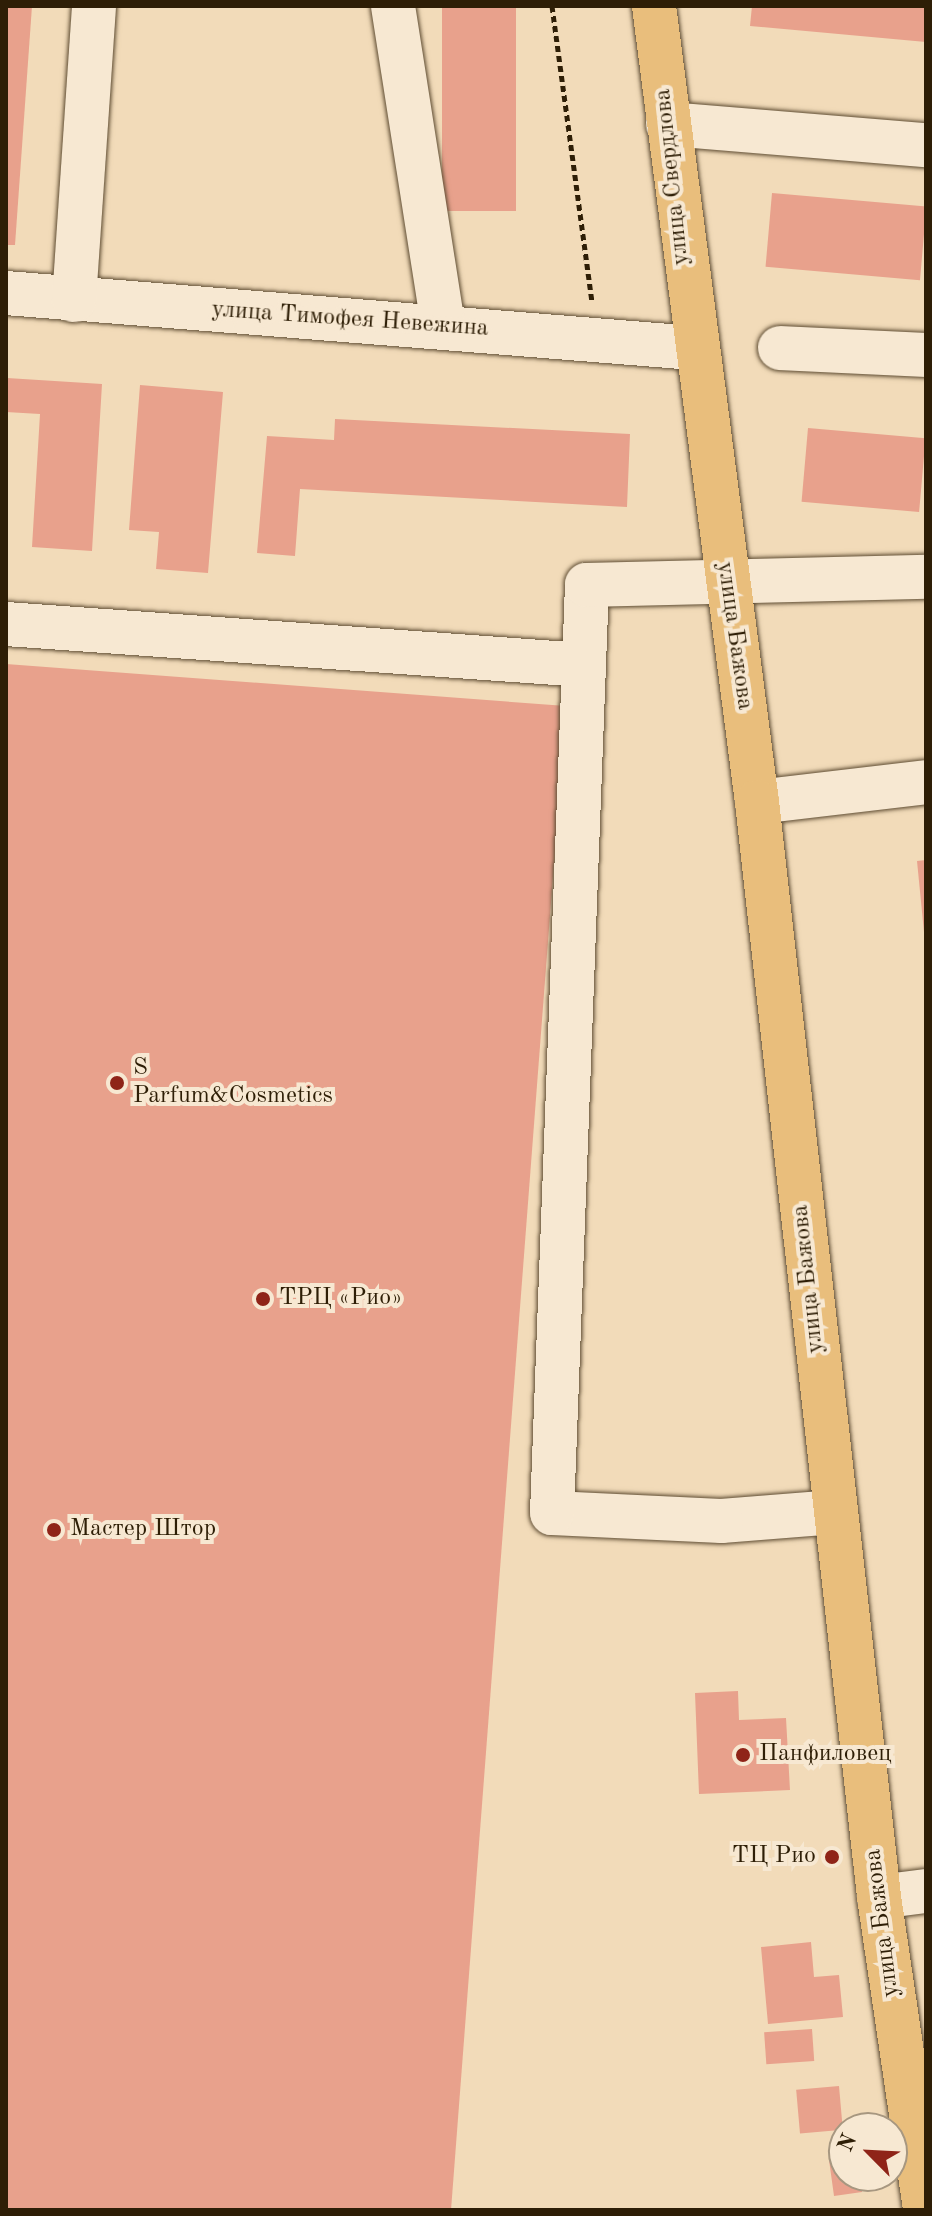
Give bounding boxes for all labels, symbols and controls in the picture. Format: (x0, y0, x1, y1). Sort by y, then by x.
street label: улица Свердлова (649, 87, 697, 267)
street label: улица Тимофея Невежина (210, 296, 490, 344)
street label: улица Бажова (709, 560, 759, 712)
place label: S Parfum&Cosmetics (133, 1055, 333, 1111)
marker: S Parfum&Cosmetics (108, 1074, 126, 1092)
street label: улица Бажова (787, 1203, 831, 1355)
place label: ТРЦ «Рио» (279, 1285, 403, 1313)
marker: ТРЦ «Рио» (254, 1290, 272, 1308)
place label: Мастер Штор (70, 1516, 216, 1544)
marker: Мастер Штор (45, 1521, 63, 1539)
place label: Панфиловец (759, 1741, 891, 1769)
marker: Панфиловец (734, 1746, 752, 1764)
place label: ТЦ Рио (732, 1843, 816, 1871)
street label: улица Бажова (860, 1847, 906, 1999)
marker: ТЦ Рио (823, 1848, 841, 1866)
north arrow (828, 2112, 908, 2192)
text: N (834, 2131, 861, 2155)

